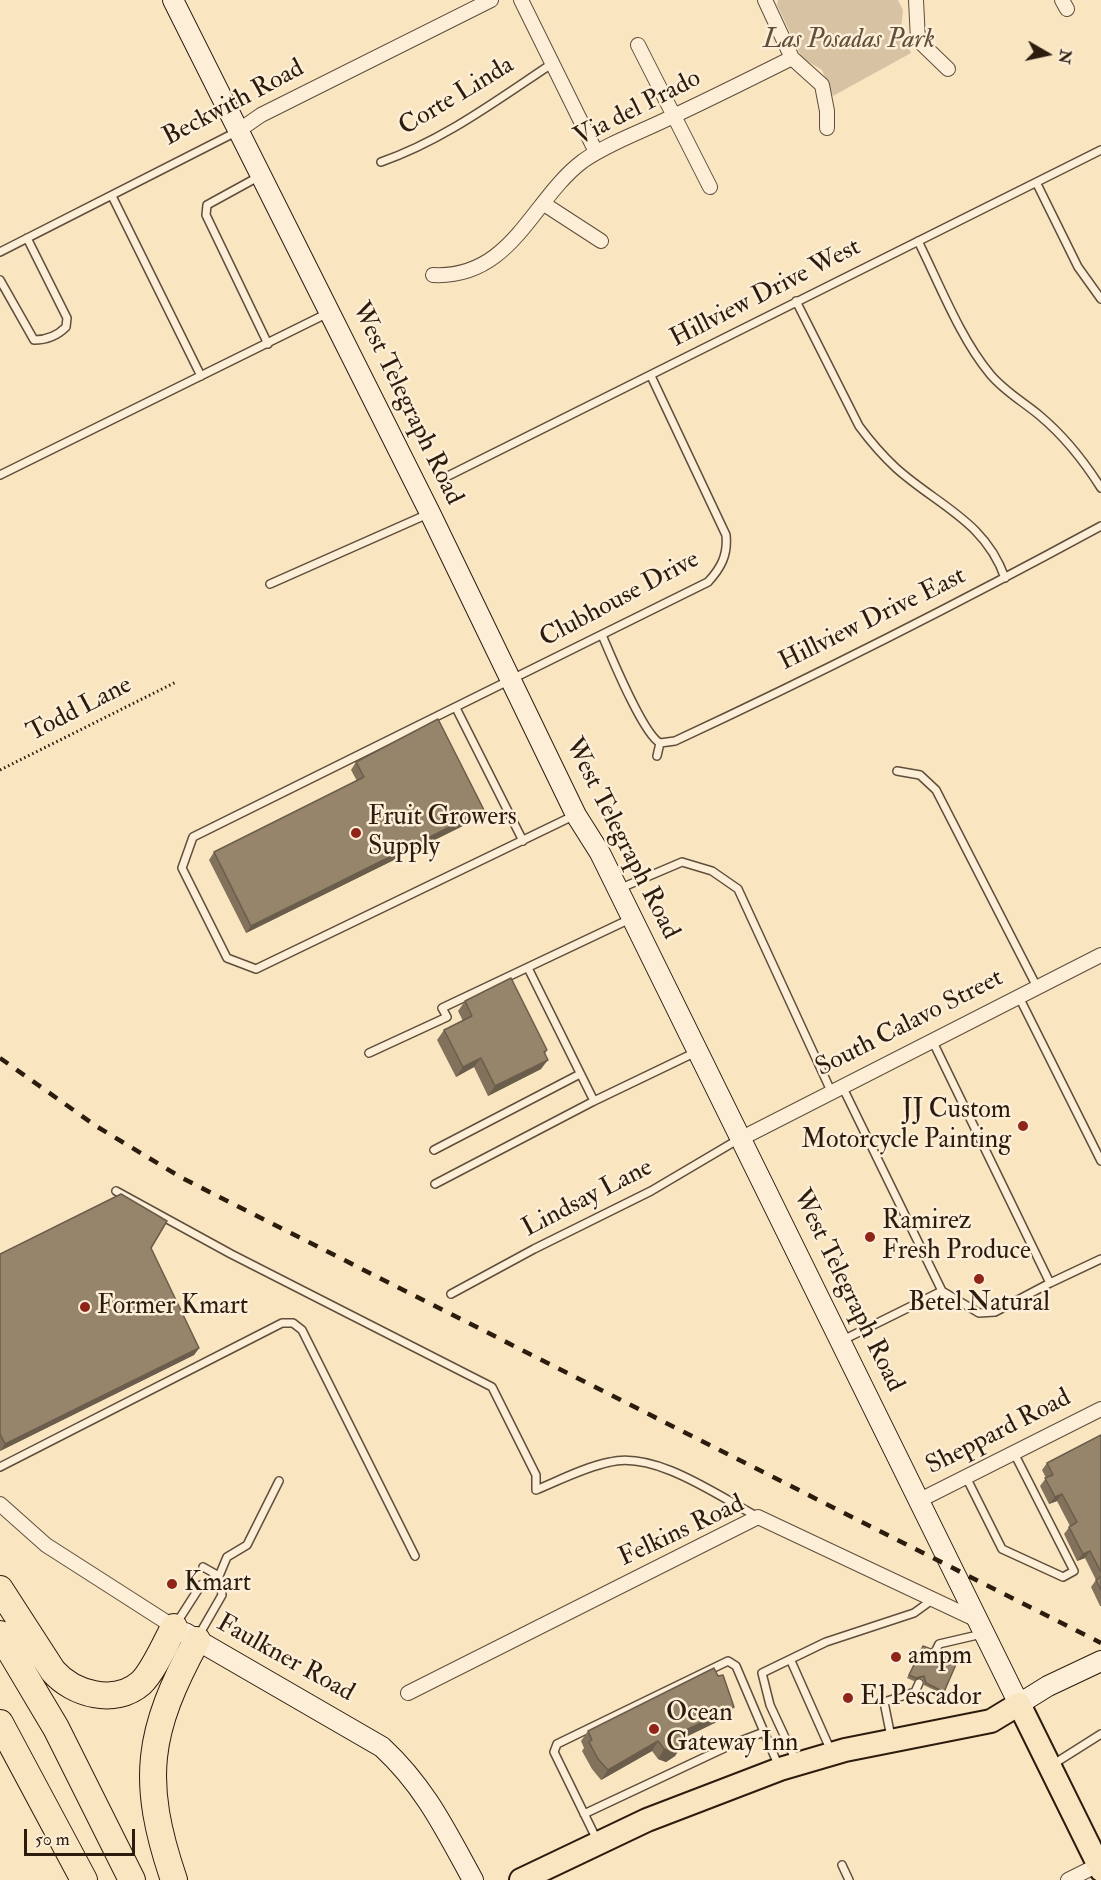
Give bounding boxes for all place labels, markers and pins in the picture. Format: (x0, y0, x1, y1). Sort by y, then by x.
place label: Fruit Growers Supply (368, 802, 517, 864)
marker: Fruit Growers Supply (349, 826, 363, 840)
place label: JJ Custom Motorcycle Painting (801, 1095, 1011, 1156)
marker: JJ Custom Motorcycle Painting (1016, 1119, 1030, 1133)
place label: Ramirez Fresh Produce (882, 1206, 1031, 1268)
marker: Ramirez Fresh Produce (863, 1230, 877, 1244)
marker: Betel Natural (972, 1272, 986, 1286)
place label: Betel Natural (908, 1288, 1050, 1320)
place label: Former Kmart (97, 1291, 248, 1323)
marker: Former Kmart (78, 1300, 92, 1314)
place label: Kmart (184, 1568, 251, 1600)
marker: Kmart (165, 1577, 179, 1591)
place label: ampm (908, 1641, 972, 1673)
marker: ampm (889, 1650, 903, 1664)
place label: El Pescador (860, 1682, 981, 1714)
marker: El Pescador (841, 1691, 855, 1705)
place label: Ocean Gateway Inn (666, 1698, 798, 1760)
marker: Ocean Gateway Inn (647, 1722, 661, 1736)

